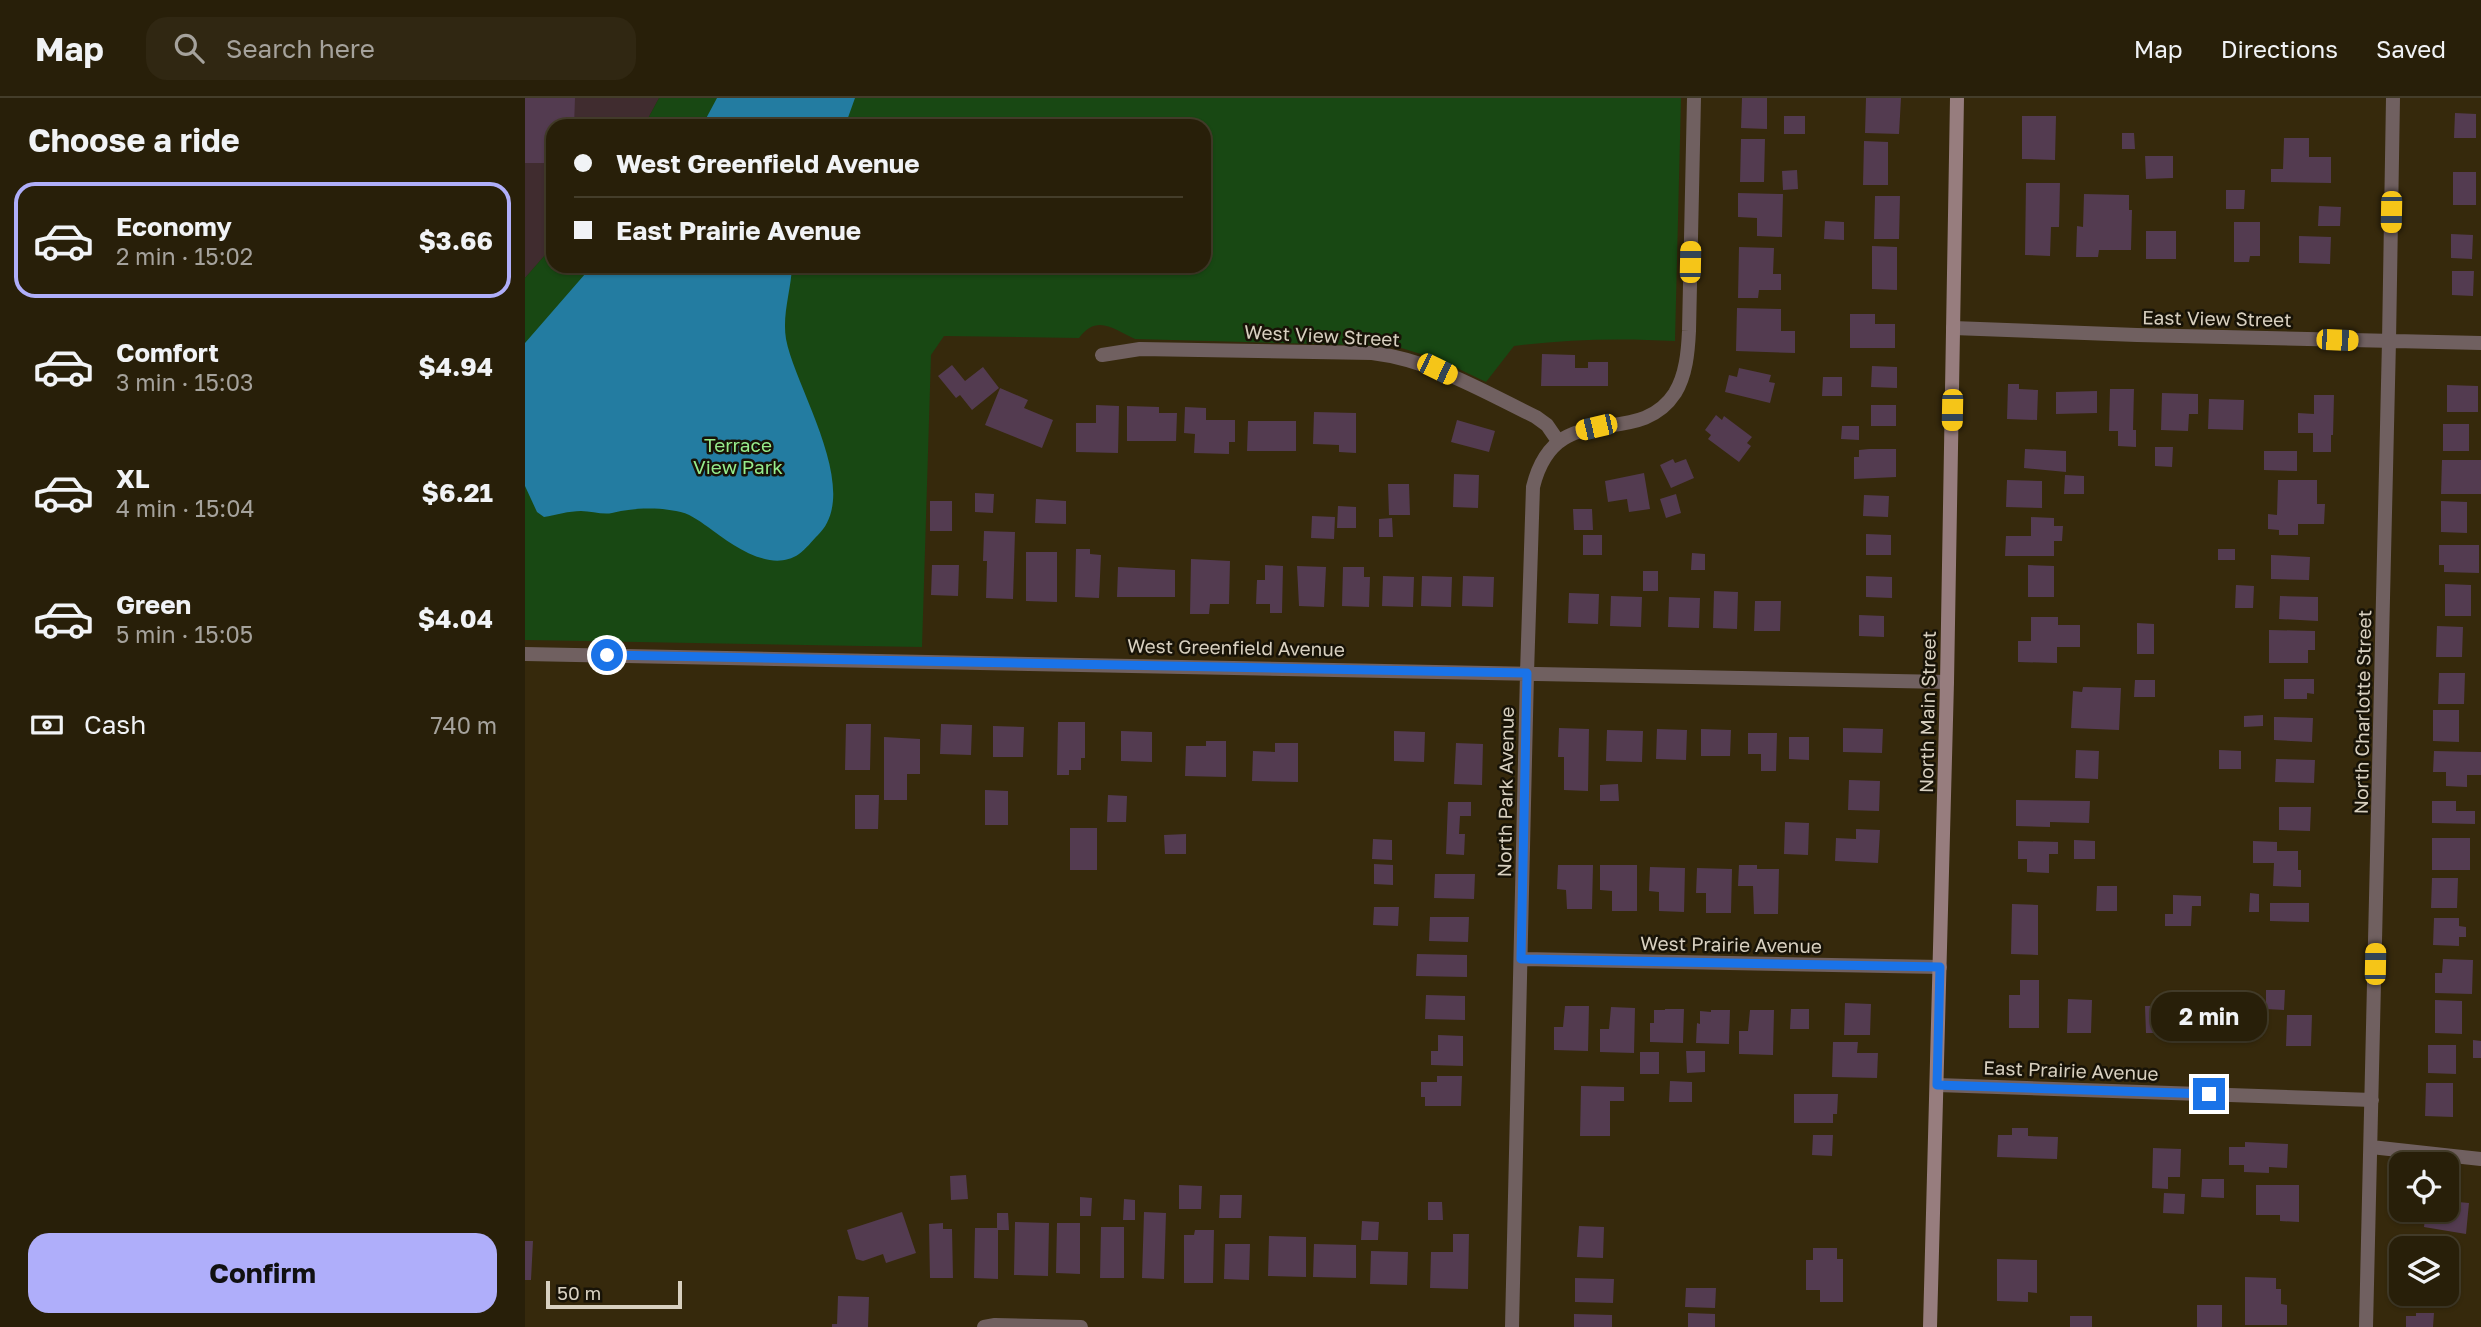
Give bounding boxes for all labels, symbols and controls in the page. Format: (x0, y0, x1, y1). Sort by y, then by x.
search box (146, 17, 636, 80)
text: Map (35, 29, 104, 68)
icon: search (170, 29, 208, 67)
text: Search here (226, 33, 375, 64)
text: Map (2134, 34, 2183, 63)
text: Directions (2221, 34, 2338, 63)
text: Saved (2376, 34, 2446, 63)
text: Choose a ride (28, 121, 240, 159)
text: West Greenfield Avenue (616, 148, 920, 179)
car (2381, 191, 2402, 233)
icon: car (32, 209, 95, 272)
text: Economy (116, 211, 232, 242)
text: East Prairie Avenue (616, 215, 861, 246)
text: $3.66 (418, 225, 493, 256)
car (1680, 241, 1701, 283)
text: 2 min · 15:02 (116, 242, 253, 270)
street label: East View Street (2142, 305, 2292, 331)
street label: West View Street (1244, 319, 1400, 351)
car (2316, 329, 2359, 351)
icon: car (32, 335, 95, 398)
text: Comfort (116, 337, 219, 368)
car (1414, 350, 1461, 388)
text: $4.94 (418, 351, 493, 382)
text: 3 min · 15:03 (116, 368, 253, 396)
car (1942, 389, 1963, 431)
car (1574, 412, 1619, 442)
park label: Terrace View Park (693, 433, 783, 478)
icon: car (32, 461, 95, 524)
text: XL (116, 463, 150, 494)
text: $6.21 (421, 477, 493, 508)
text: 4 min · 15:04 (116, 494, 255, 522)
icon: car (32, 587, 95, 650)
text: Green (116, 589, 191, 620)
text: $4.04 (418, 603, 493, 634)
street label: North Charlotte Street (2349, 609, 2375, 815)
text: 5 min · 15:05 (116, 620, 253, 648)
street label: North Main Street (1914, 631, 1940, 793)
street label: West Greenfield Avenue (1127, 634, 1345, 660)
route start (591, 639, 623, 671)
icon: cash (28, 706, 66, 744)
street label: North Park Avenue (1492, 706, 1518, 878)
text: Cash (84, 709, 146, 740)
text: 740 m (430, 711, 497, 739)
street label: West Prairie Avenue (1640, 931, 1822, 957)
car (2365, 943, 2386, 985)
callout: 2 min (2151, 992, 2267, 1042)
text: 2 min (2179, 1002, 2239, 1030)
street label: East Prairie Avenue (1983, 1055, 2159, 1085)
route end (2193, 1078, 2225, 1110)
map controls (2389, 1152, 2459, 1306)
button: locate (2389, 1152, 2459, 1222)
button: Confirm (28, 1233, 497, 1313)
button: layers (2389, 1236, 2459, 1306)
scale bar (546, 1278, 683, 1310)
text: 50 m (557, 1281, 601, 1304)

